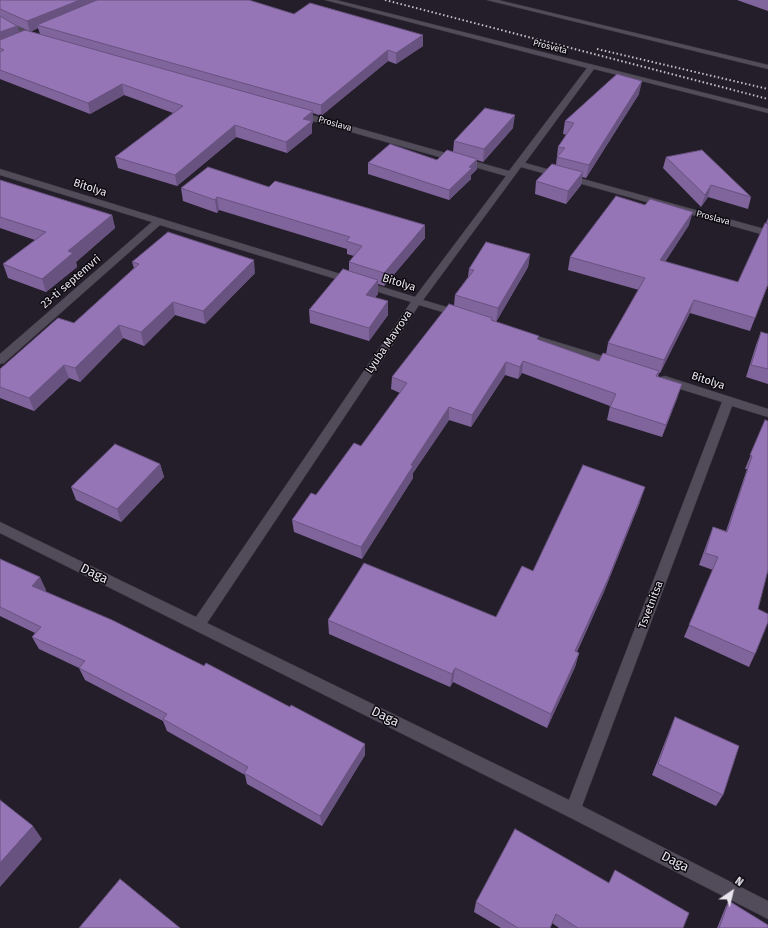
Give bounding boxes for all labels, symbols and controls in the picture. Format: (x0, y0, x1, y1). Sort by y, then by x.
street label: Prosveta (532, 38, 568, 56)
street label: Proslava (317, 114, 353, 134)
street label: Bitolya (72, 176, 108, 200)
street label: Proslava (695, 208, 731, 228)
street label: 23-ti septemvri (38, 252, 104, 312)
street label: Bitolya (381, 272, 417, 294)
street label: Lyuba Mavrova (363, 308, 415, 376)
street label: Bitolya (690, 369, 726, 393)
street label: Daga (78, 561, 110, 587)
street label: Tsvetnitsa (636, 579, 666, 631)
street label: Daga (369, 704, 401, 730)
street label: Daga (659, 849, 691, 875)
north arrow (712, 872, 752, 912)
text: N (732, 874, 746, 889)

